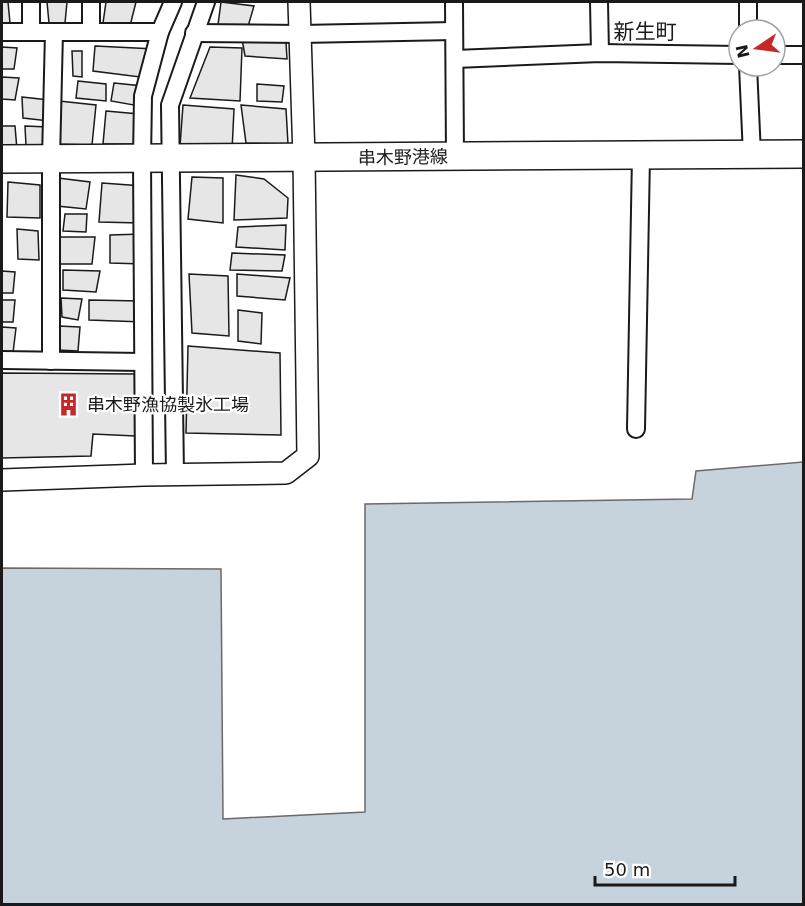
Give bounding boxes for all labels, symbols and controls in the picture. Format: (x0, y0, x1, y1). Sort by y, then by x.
north arrow (727, 18, 787, 78)
district label: 新生町 (614, 20, 677, 44)
text: N (732, 43, 754, 60)
street label: 串木野港線 (358, 146, 448, 168)
building icon: 串木野漁協製氷工場 (56, 391, 82, 417)
place label: 串木野漁協製氷工場 (87, 394, 249, 415)
scale bar (595, 849, 734, 887)
text: 50 m (604, 859, 650, 880)

